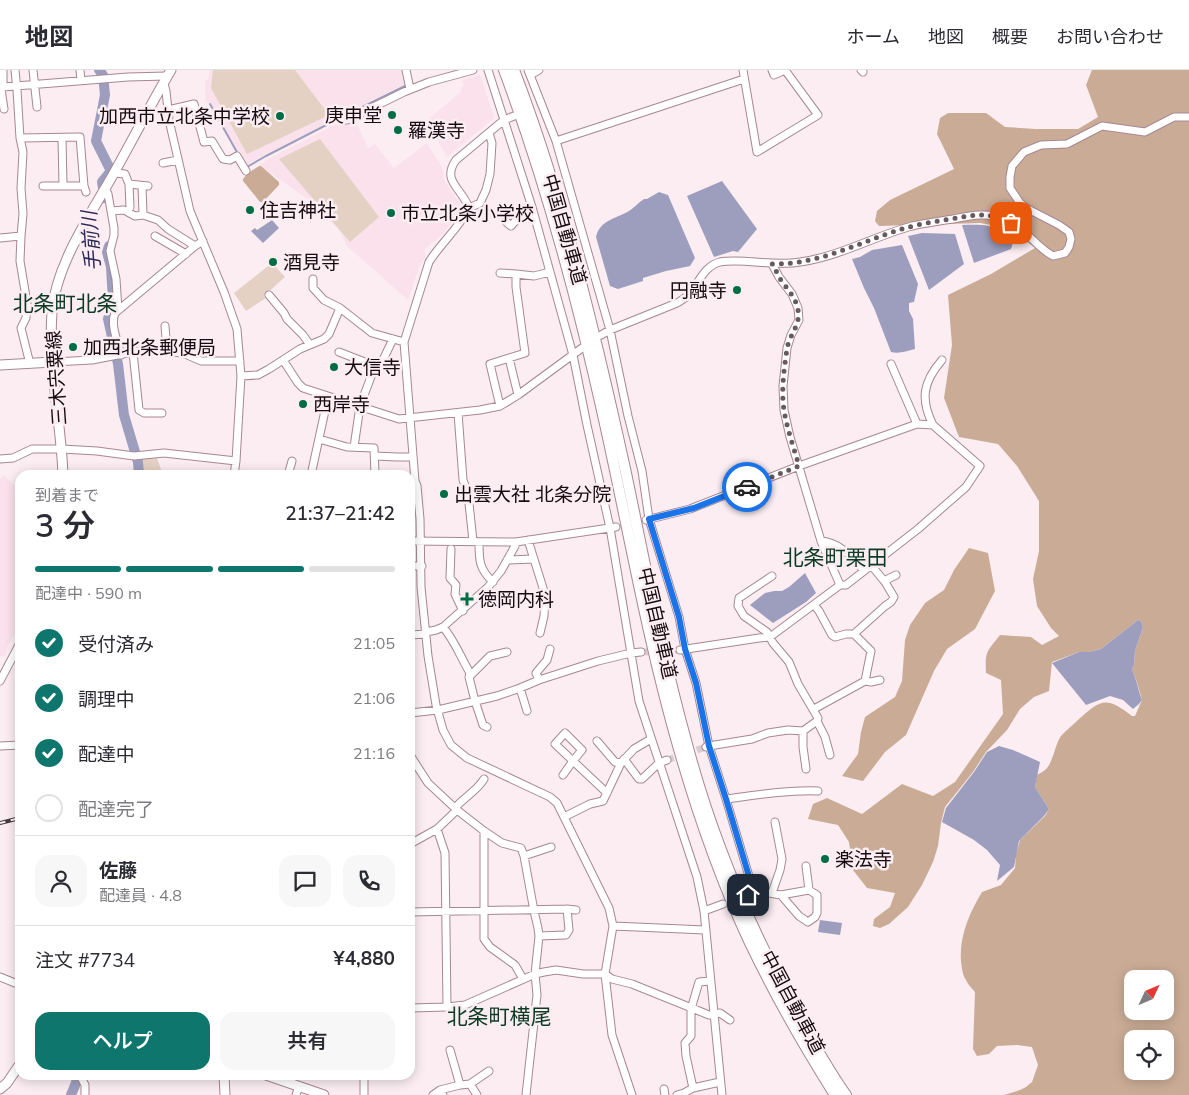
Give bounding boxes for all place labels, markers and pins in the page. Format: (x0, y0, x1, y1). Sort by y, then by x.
place label: 庚申堂 (325, 103, 382, 127)
place label: 加西市立北条中学校 (99, 104, 270, 128)
marker: 庚申堂 (386, 109, 398, 121)
marker: 加西市立北条中学校 (274, 110, 286, 122)
place label: 羅漢寺 (408, 118, 465, 142)
marker: 羅漢寺 (392, 124, 404, 136)
place label: 住吉神社 (260, 198, 336, 222)
place label: 市立北条小学校 (401, 201, 534, 225)
pin (990, 202, 1032, 244)
marker: 住吉神社 (244, 204, 256, 216)
marker: 市立北条小学校 (385, 207, 397, 219)
place label: 酒見寺 (283, 250, 340, 274)
marker: 酒見寺 (267, 256, 279, 268)
place label: 円融寺 (670, 278, 727, 302)
marker: 円融寺 (731, 284, 743, 296)
place label: 加西北条郵便局 (83, 335, 216, 359)
marker: 加西北条郵便局 (67, 341, 79, 353)
place label: 大信寺 (344, 355, 401, 379)
marker: 大信寺 (328, 361, 340, 373)
place label: 西岸寺 (313, 392, 370, 416)
marker: 西岸寺 (297, 398, 309, 410)
place label: 出雲大社 北条分院 (454, 482, 611, 506)
marker: 出雲大社 北条分院 (438, 488, 450, 500)
place label: 徳岡内科 (478, 587, 554, 611)
marker: 徳岡内科 (460, 592, 474, 606)
place label: 楽法寺 (835, 847, 892, 871)
marker: 楽法寺 (819, 853, 831, 865)
pin (727, 874, 769, 916)

